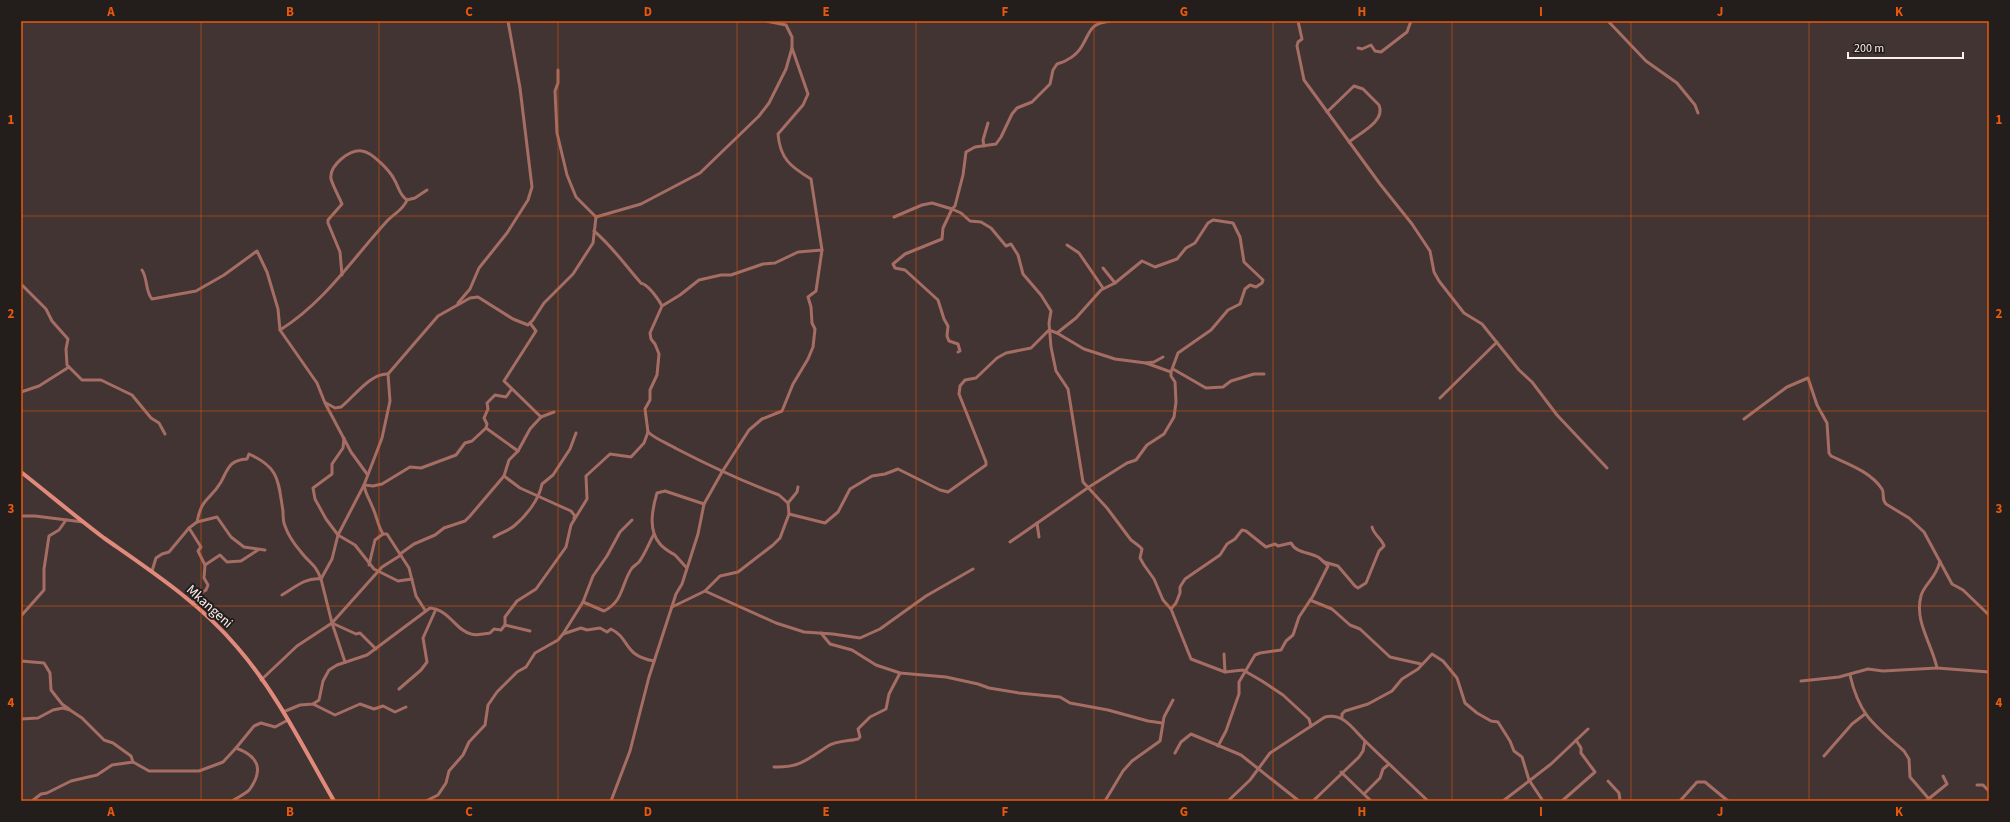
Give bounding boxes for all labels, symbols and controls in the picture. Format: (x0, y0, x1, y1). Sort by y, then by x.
text: A (106, 3, 115, 21)
text: B (286, 3, 294, 21)
text: C (465, 3, 473, 21)
text: D (644, 3, 652, 21)
text: E (822, 3, 830, 21)
text: F (1002, 3, 1009, 21)
text: G (1180, 3, 1188, 21)
text: H (1358, 3, 1366, 21)
text: I (1539, 3, 1543, 21)
text: J (1717, 3, 1723, 21)
text: K (1895, 3, 1904, 21)
scale bar (1848, 34, 1963, 60)
text: 200 m (1854, 40, 1884, 57)
text: 1 (8, 111, 15, 129)
text: 1 (1996, 111, 2003, 129)
text: 2 (8, 305, 15, 323)
text: 2 (1996, 305, 2003, 323)
text: 3 (8, 500, 15, 518)
text: 3 (1996, 500, 2003, 518)
street label: Mkangeni (182, 580, 237, 633)
text: 4 (8, 694, 15, 712)
text: 4 (1996, 694, 2003, 712)
text: A (106, 803, 115, 821)
text: B (286, 803, 294, 821)
text: C (465, 803, 473, 821)
text: D (644, 803, 652, 821)
text: E (822, 803, 830, 821)
text: F (1002, 803, 1009, 821)
text: G (1180, 803, 1188, 821)
text: H (1358, 803, 1366, 821)
text: I (1539, 803, 1543, 821)
text: J (1717, 803, 1723, 821)
text: K (1895, 803, 1904, 821)

